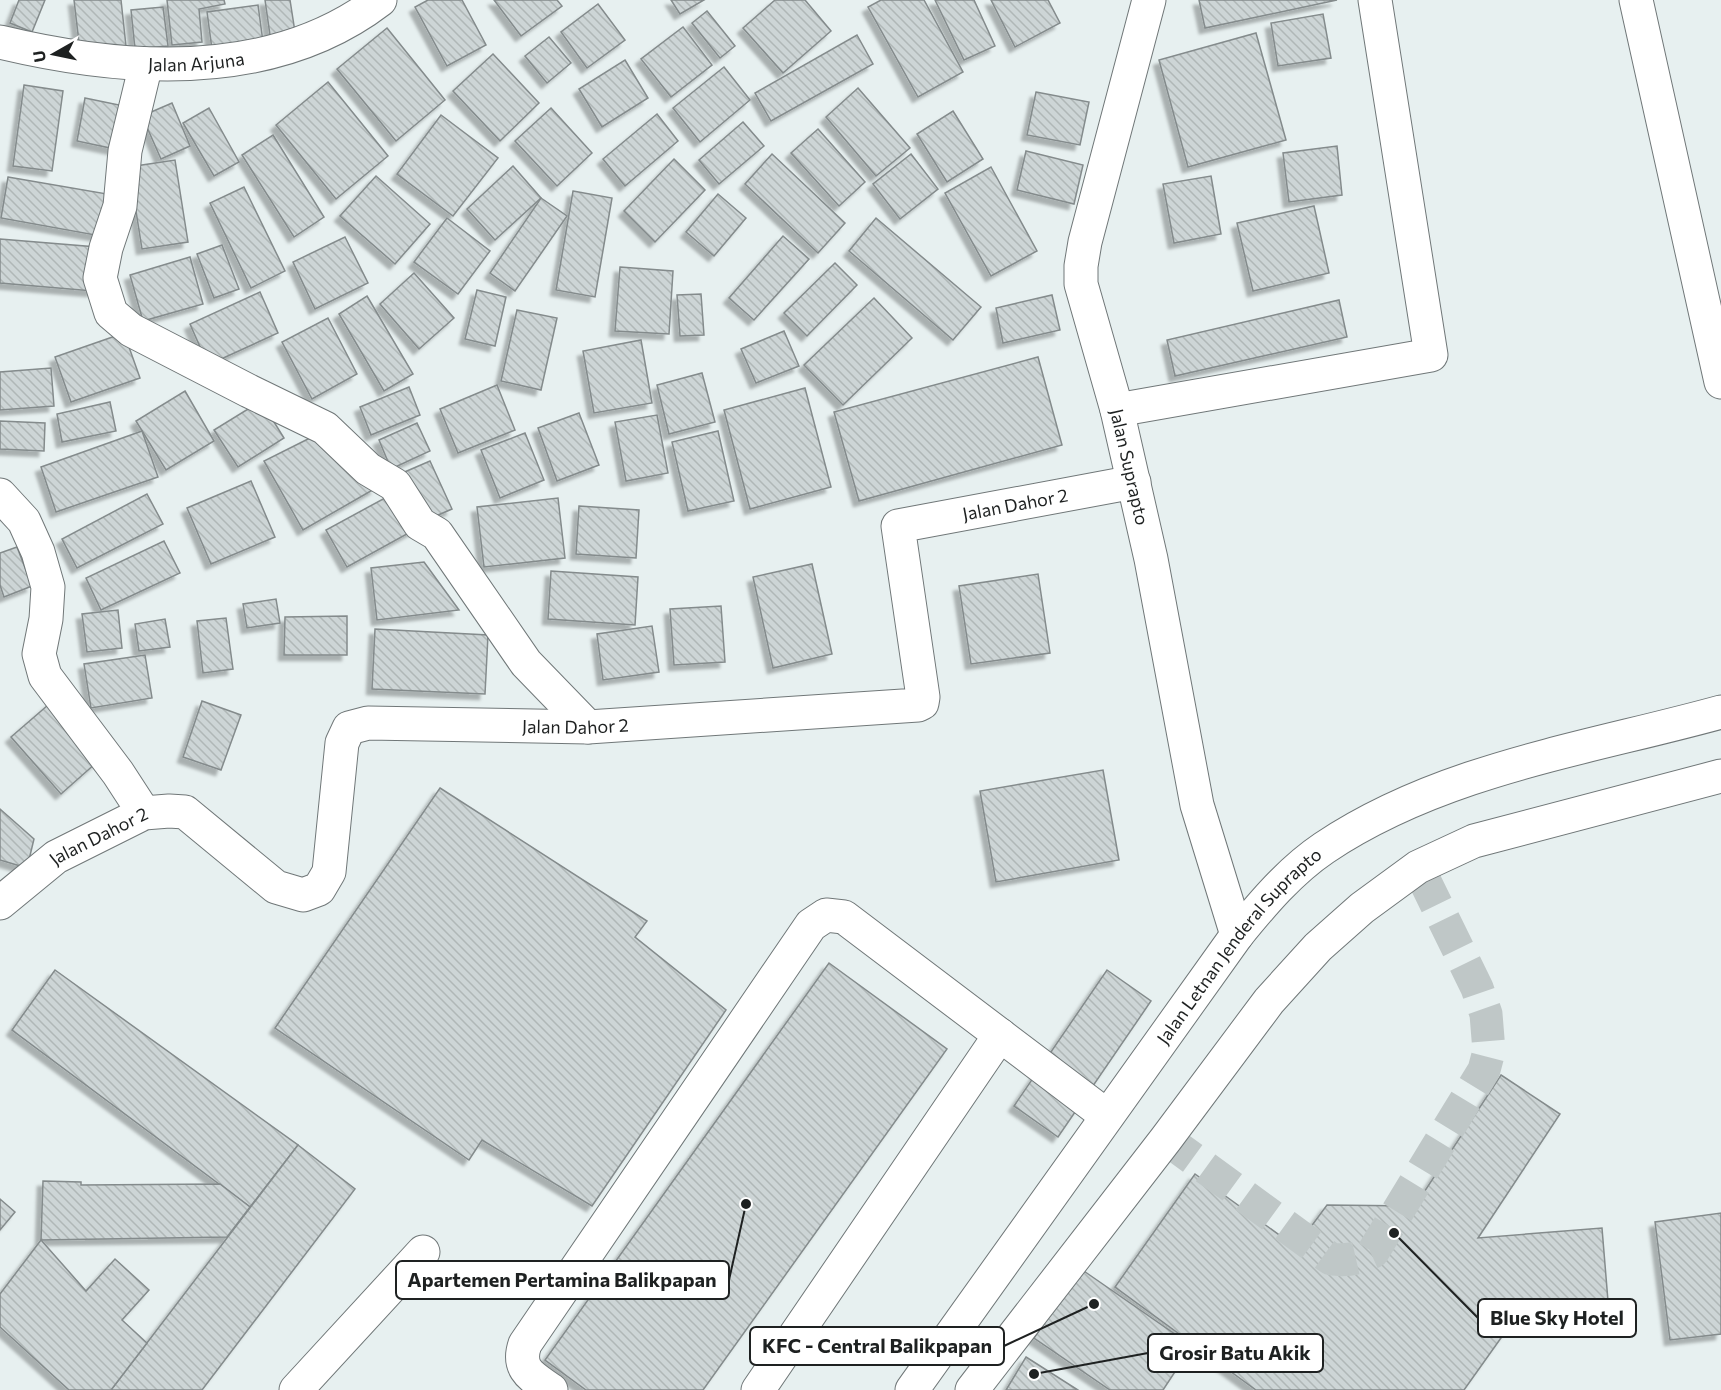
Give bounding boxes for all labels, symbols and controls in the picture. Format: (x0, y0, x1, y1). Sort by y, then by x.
north arrow (24, 24, 84, 84)
street label: Jalan Arjuna (148, 47, 246, 75)
text: U (28, 49, 49, 64)
street label: Jalan Suprapto (1106, 407, 1154, 527)
street label: Jalan Dahor 2 (961, 484, 1070, 525)
street label: Jalan Dahor 2 (522, 713, 629, 738)
street label: Jalan Dahor 2 (44, 802, 151, 869)
street label: Jalan Letnan Jenderal Suprapto (1152, 843, 1325, 1048)
callout: Apartemen Pertamina Balikpapan (396, 1261, 729, 1299)
text: Apartemen Pertamina Balikpapan (407, 1267, 717, 1291)
callout: Blue Sky Hotel (1478, 1299, 1636, 1337)
text: Blue Sky Hotel (1490, 1305, 1624, 1329)
callout: KFC - Central Balikpapan (750, 1327, 1004, 1365)
text: KFC - Central Balikpapan (762, 1333, 992, 1357)
callout: Grosir Batu Akik (1148, 1334, 1323, 1372)
text: Grosir Batu Akik (1159, 1340, 1311, 1364)

